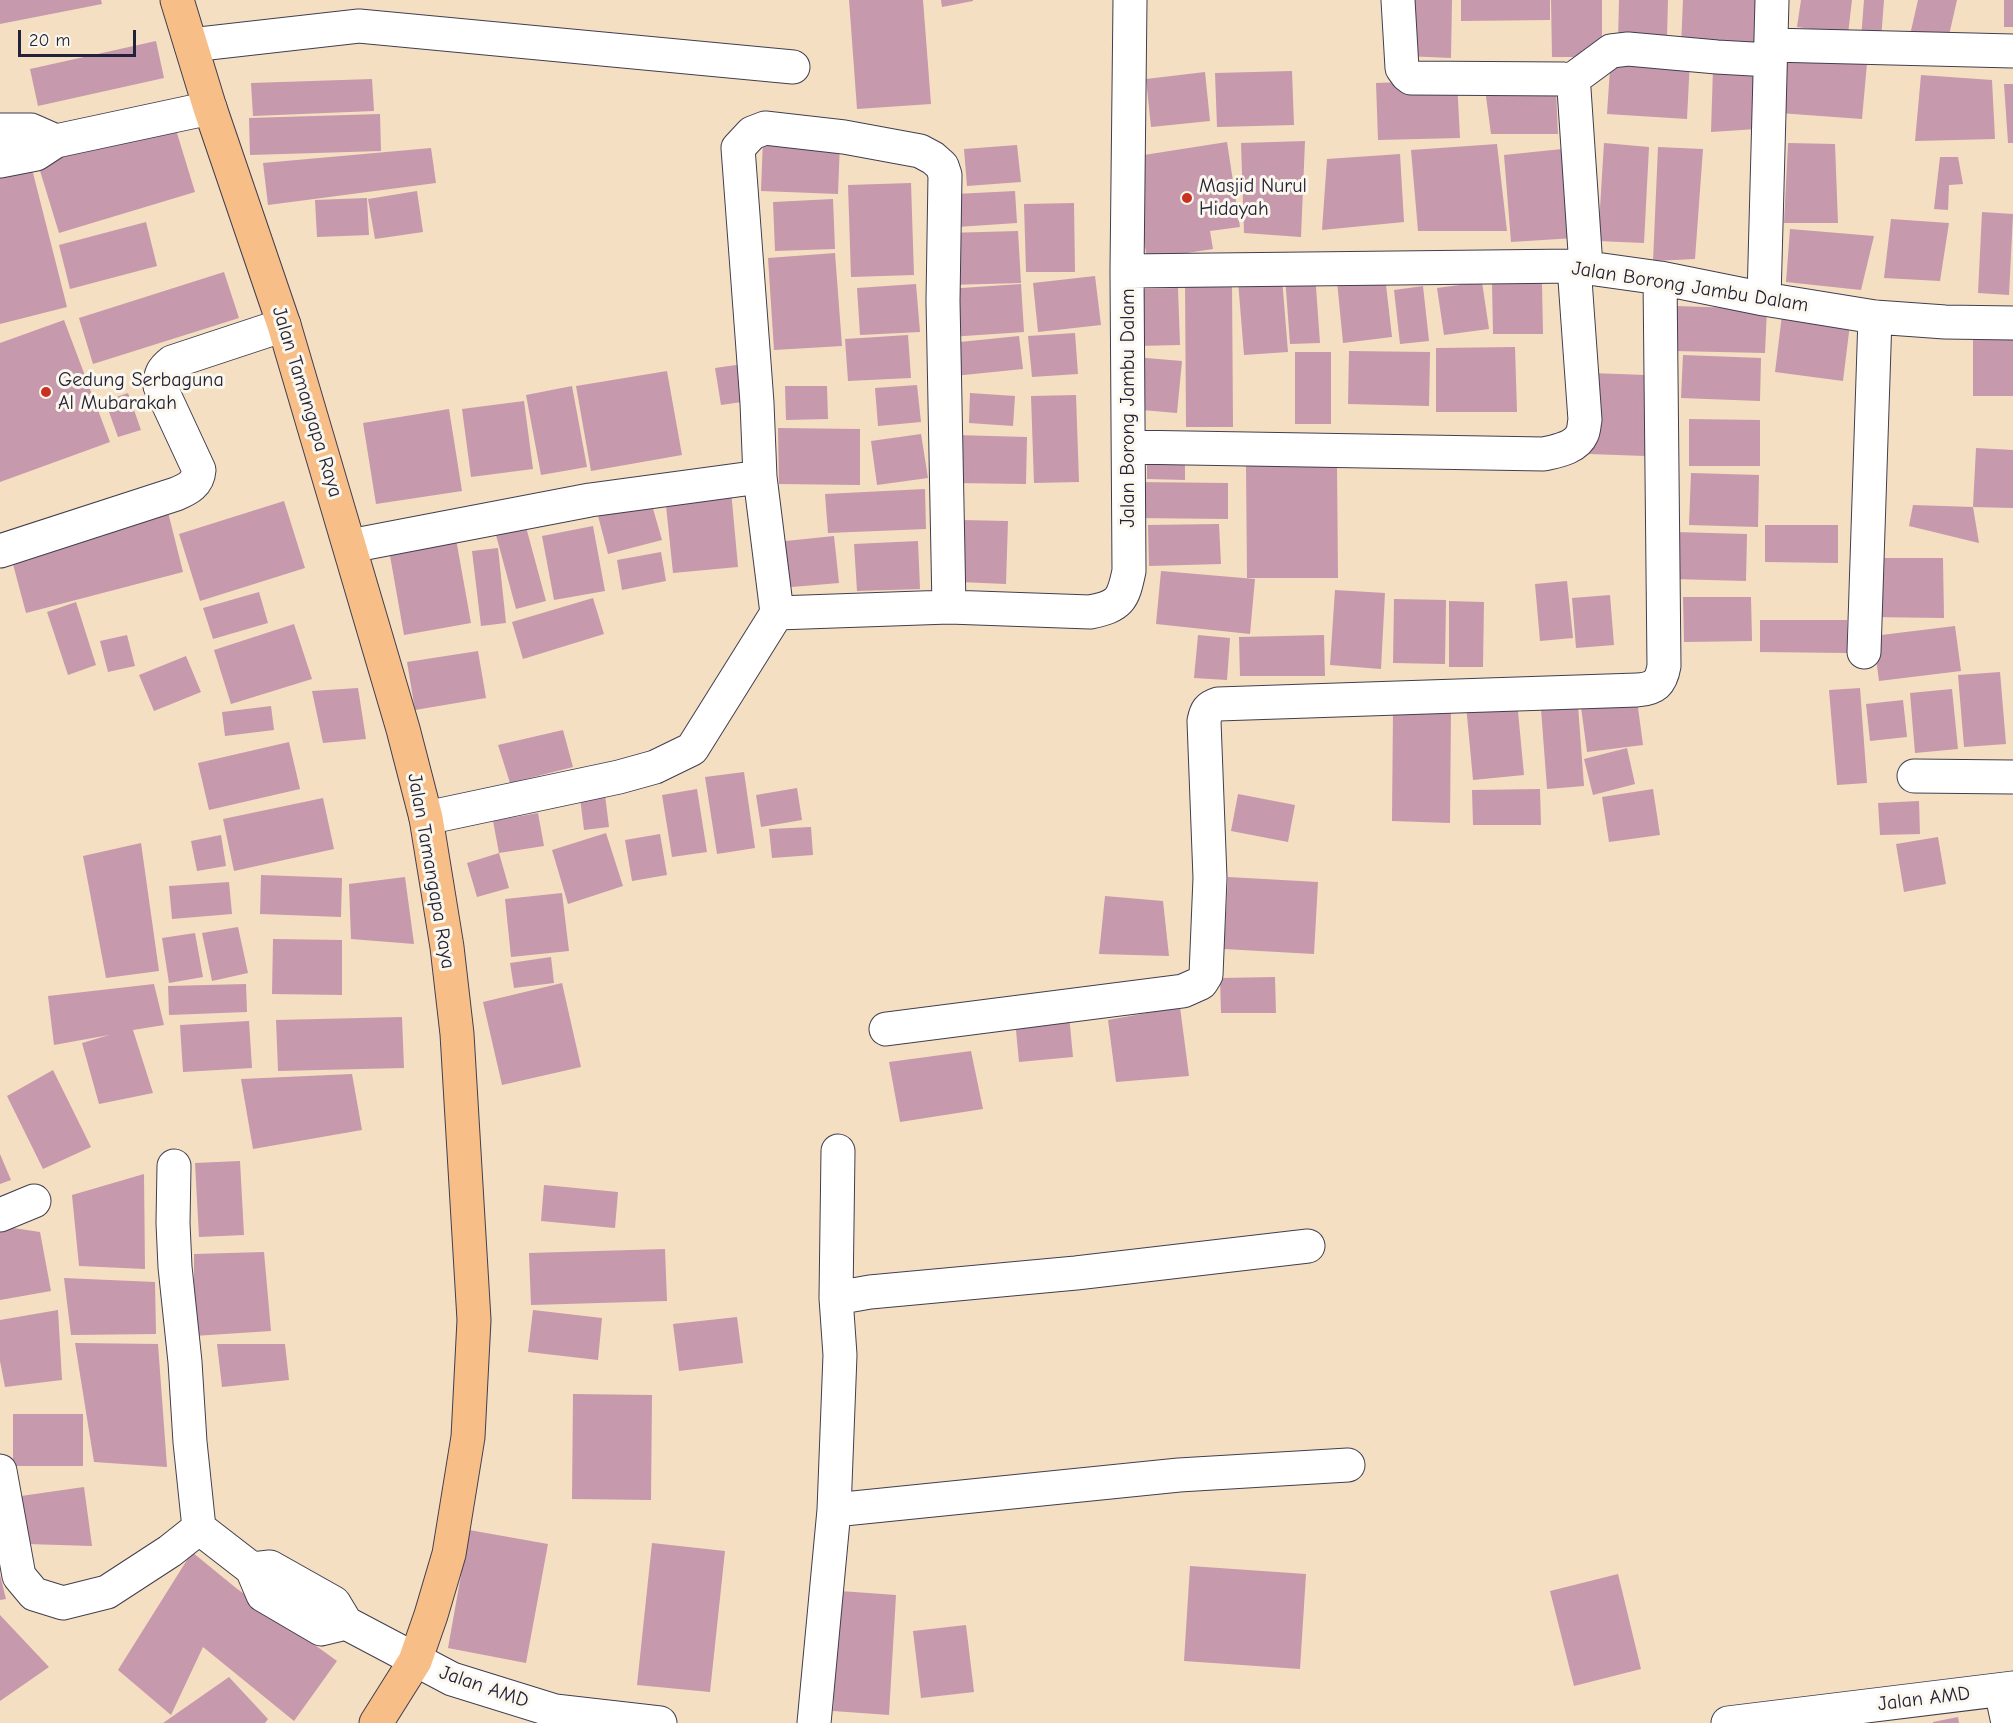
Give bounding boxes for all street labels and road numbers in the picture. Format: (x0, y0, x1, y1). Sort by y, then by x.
street label: Jalan Borong Jambu Dalam (1570, 256, 1810, 318)
street label: Jalan Borong Jambu Dalam (1116, 288, 1140, 528)
street label: Jalan Tamangapa Raya (267, 304, 347, 500)
street label: Jalan Tamangapa Raya (402, 771, 460, 971)
street label: Jalan AMD (436, 1661, 532, 1713)
street label: Jalan AMD (1876, 1681, 1972, 1717)

